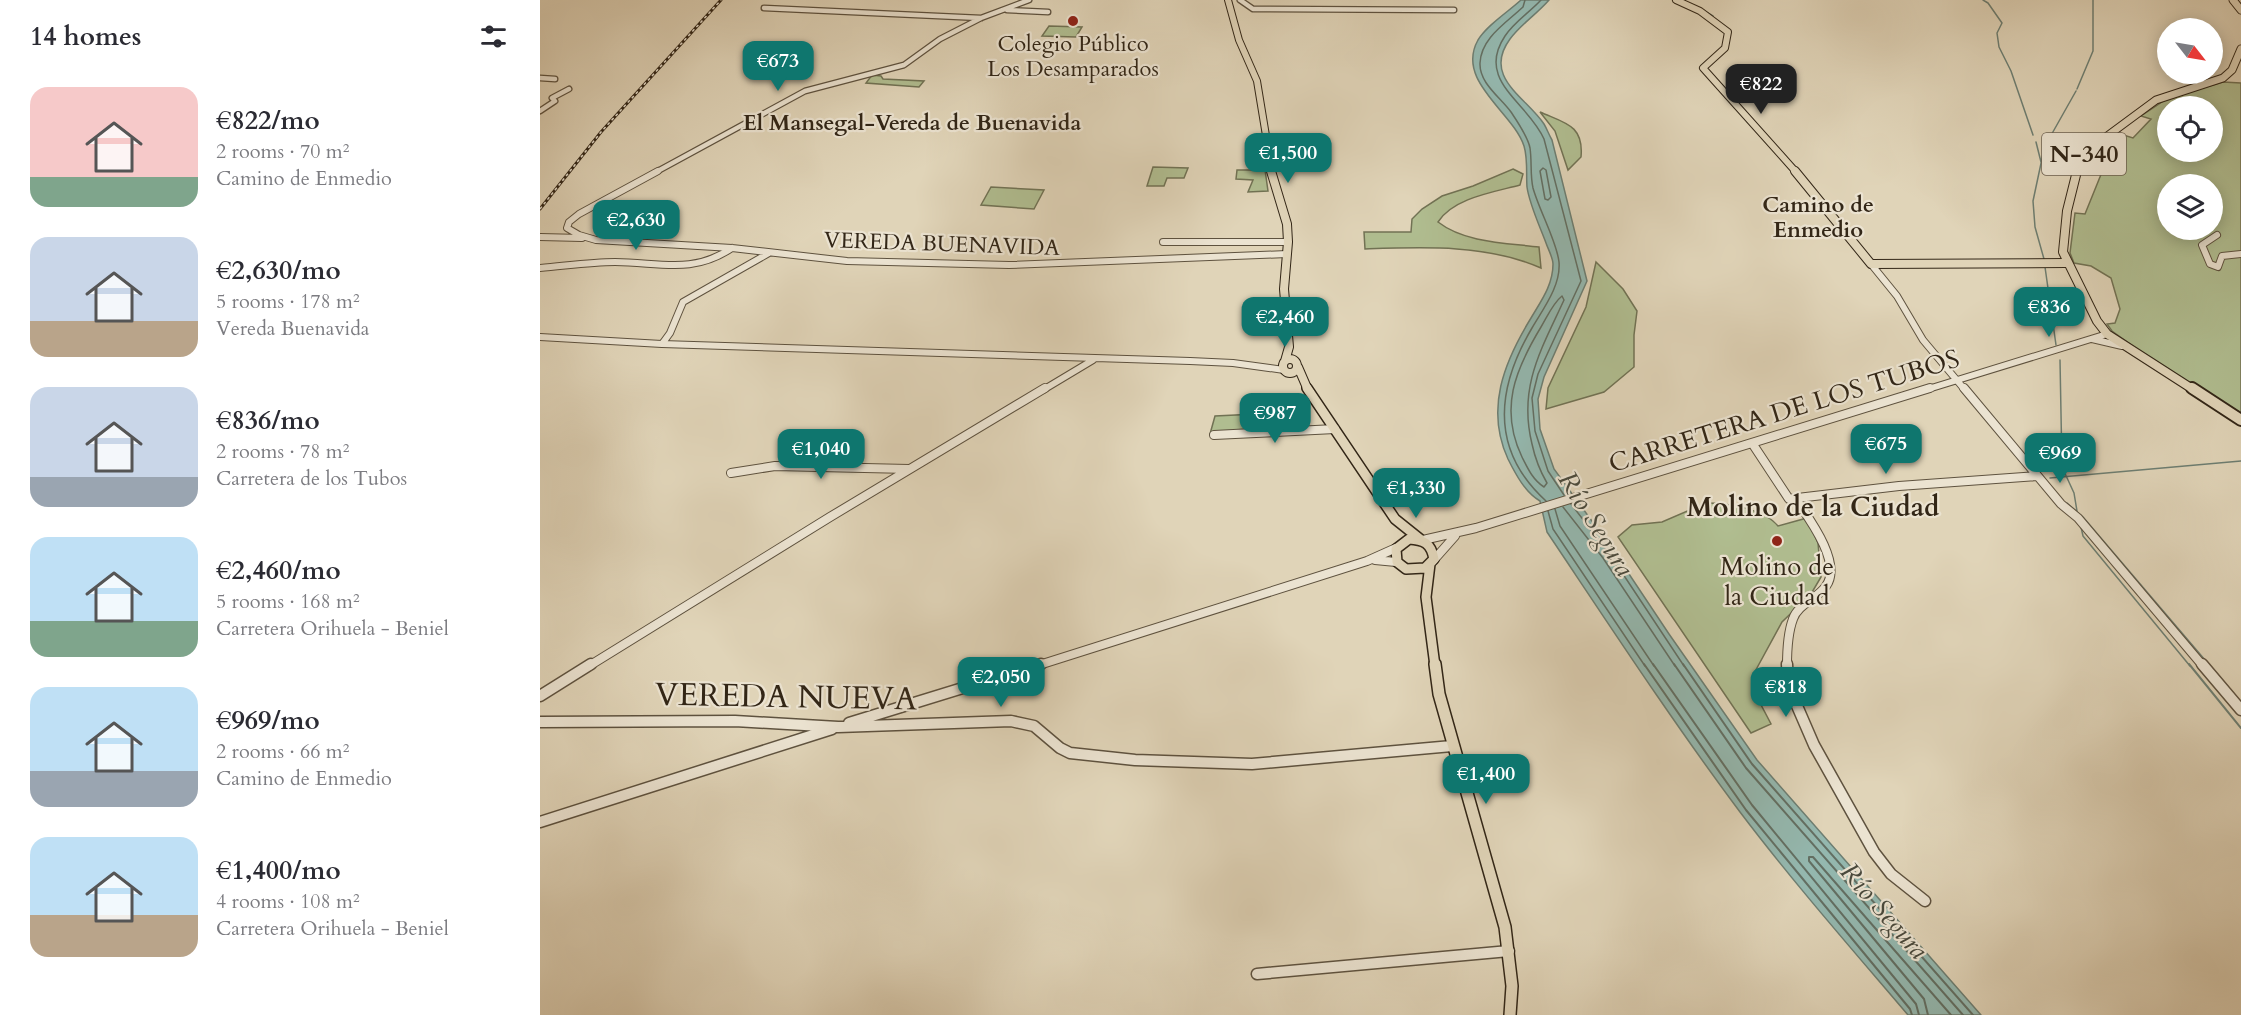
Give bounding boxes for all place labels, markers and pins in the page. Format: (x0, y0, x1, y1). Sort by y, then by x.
marker: Colegio Público Los Desamparados (1066, 14, 1080, 28)
place label: Colegio Público Los Desamparados (987, 29, 1159, 84)
pin: €673 (742, 41, 814, 92)
pin: €822 (1725, 64, 1797, 115)
pin: €1,500 (1239, 133, 1337, 184)
pin: €2,630 (587, 200, 685, 251)
pin: €836 (2013, 287, 2085, 338)
pin: €2,460 (1236, 297, 1334, 348)
pin: €987 (1239, 393, 1311, 444)
pin: €675 (1850, 424, 1922, 475)
pin: €1,040 (772, 429, 870, 480)
pin: €969 (2024, 433, 2096, 484)
pin: €1,330 (1367, 468, 1465, 519)
marker: Molino de la Ciudad (1770, 534, 1784, 548)
place label: Molino de la Ciudad (1720, 549, 1834, 614)
pin: €2,050 (952, 657, 1050, 708)
pin: €818 (1750, 667, 1822, 718)
pin: €1,400 (1437, 754, 1535, 805)

